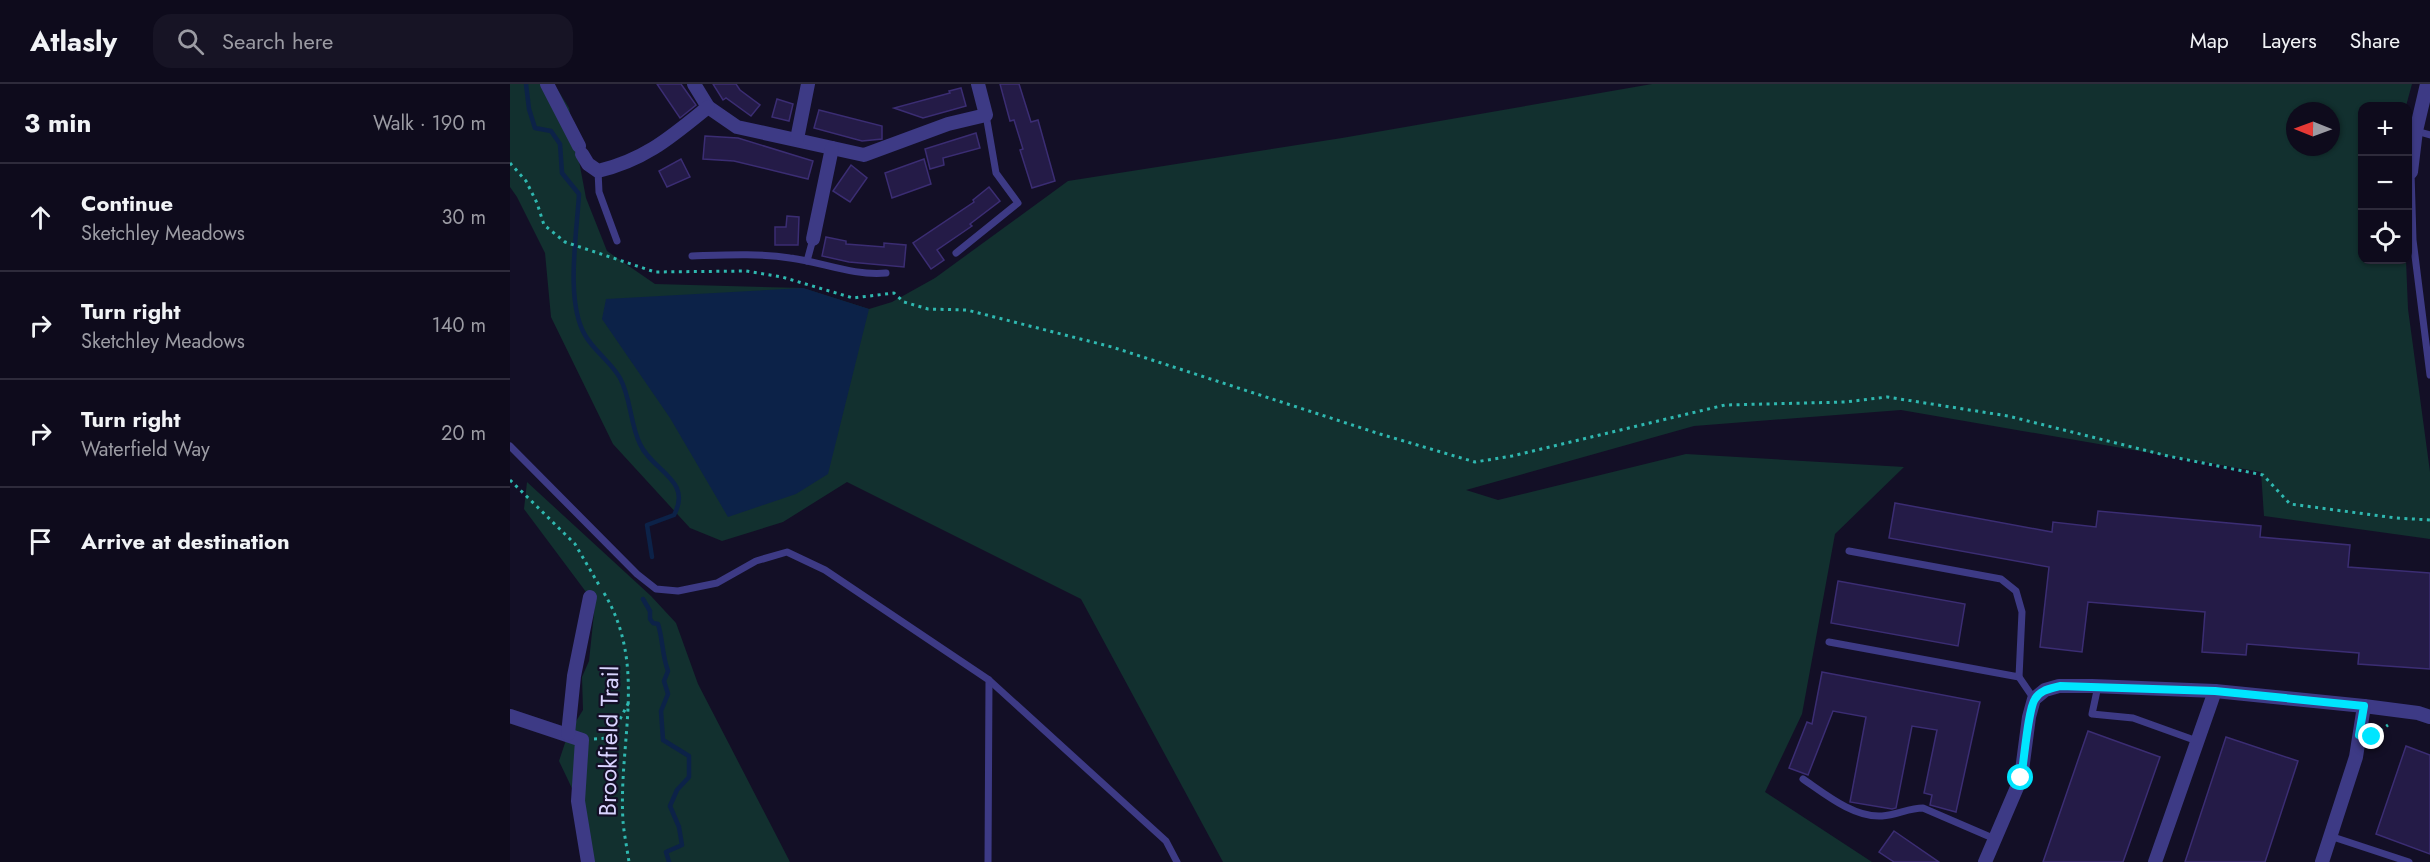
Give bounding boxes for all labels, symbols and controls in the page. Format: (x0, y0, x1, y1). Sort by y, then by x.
search box (153, 14, 573, 68)
text: Atlasly (30, 21, 117, 62)
icon: search (174, 25, 207, 58)
text: Search here (222, 25, 333, 57)
text: Map (2190, 26, 2229, 56)
text: Layers (2262, 26, 2317, 56)
text: Share (2350, 26, 2400, 56)
north arrow (2286, 102, 2340, 156)
map controls (2358, 102, 2412, 264)
button: + (2358, 102, 2412, 156)
text: 3 min (24, 104, 91, 142)
text: Walk · 190 m (373, 109, 486, 138)
button: − (2358, 156, 2412, 210)
text: Continue (81, 187, 173, 219)
icon: ahead (24, 201, 57, 234)
text: 30 m (441, 203, 486, 232)
button: locate (2358, 210, 2412, 264)
text: Sketchley Meadows (81, 219, 245, 248)
text: Turn right (81, 295, 181, 327)
icon: right (24, 309, 57, 342)
text: 140 m (432, 311, 486, 340)
text: Sketchley Meadows (81, 327, 245, 356)
text: Turn right (81, 403, 181, 435)
icon: right (24, 417, 57, 450)
text: 20 m (441, 419, 486, 448)
text: Waterfield Way (81, 435, 210, 464)
icon: arrive (24, 525, 57, 558)
text: Arrive at destination (81, 525, 290, 557)
street label: Brookfield Trail (590, 665, 627, 817)
route end (2358, 723, 2384, 749)
route start (2007, 764, 2033, 790)

